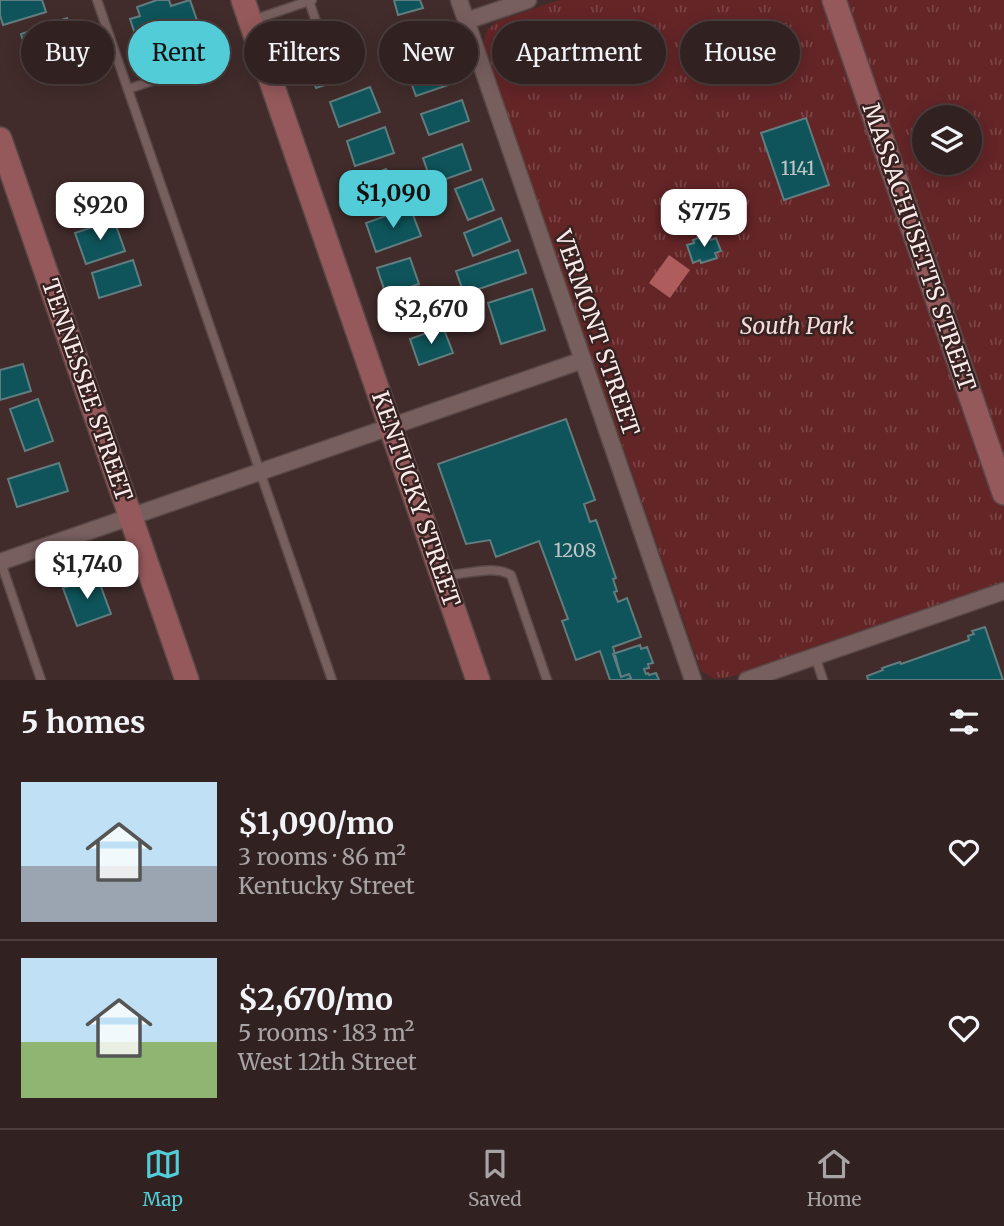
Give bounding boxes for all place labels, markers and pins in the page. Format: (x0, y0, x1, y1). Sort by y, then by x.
pin: $1,090 (336, 170, 450, 230)
pin: $920 (59, 182, 141, 242)
pin: $775 (663, 190, 745, 249)
pin: $2,670 (374, 286, 488, 346)
pin: $1,740 (30, 542, 144, 601)

